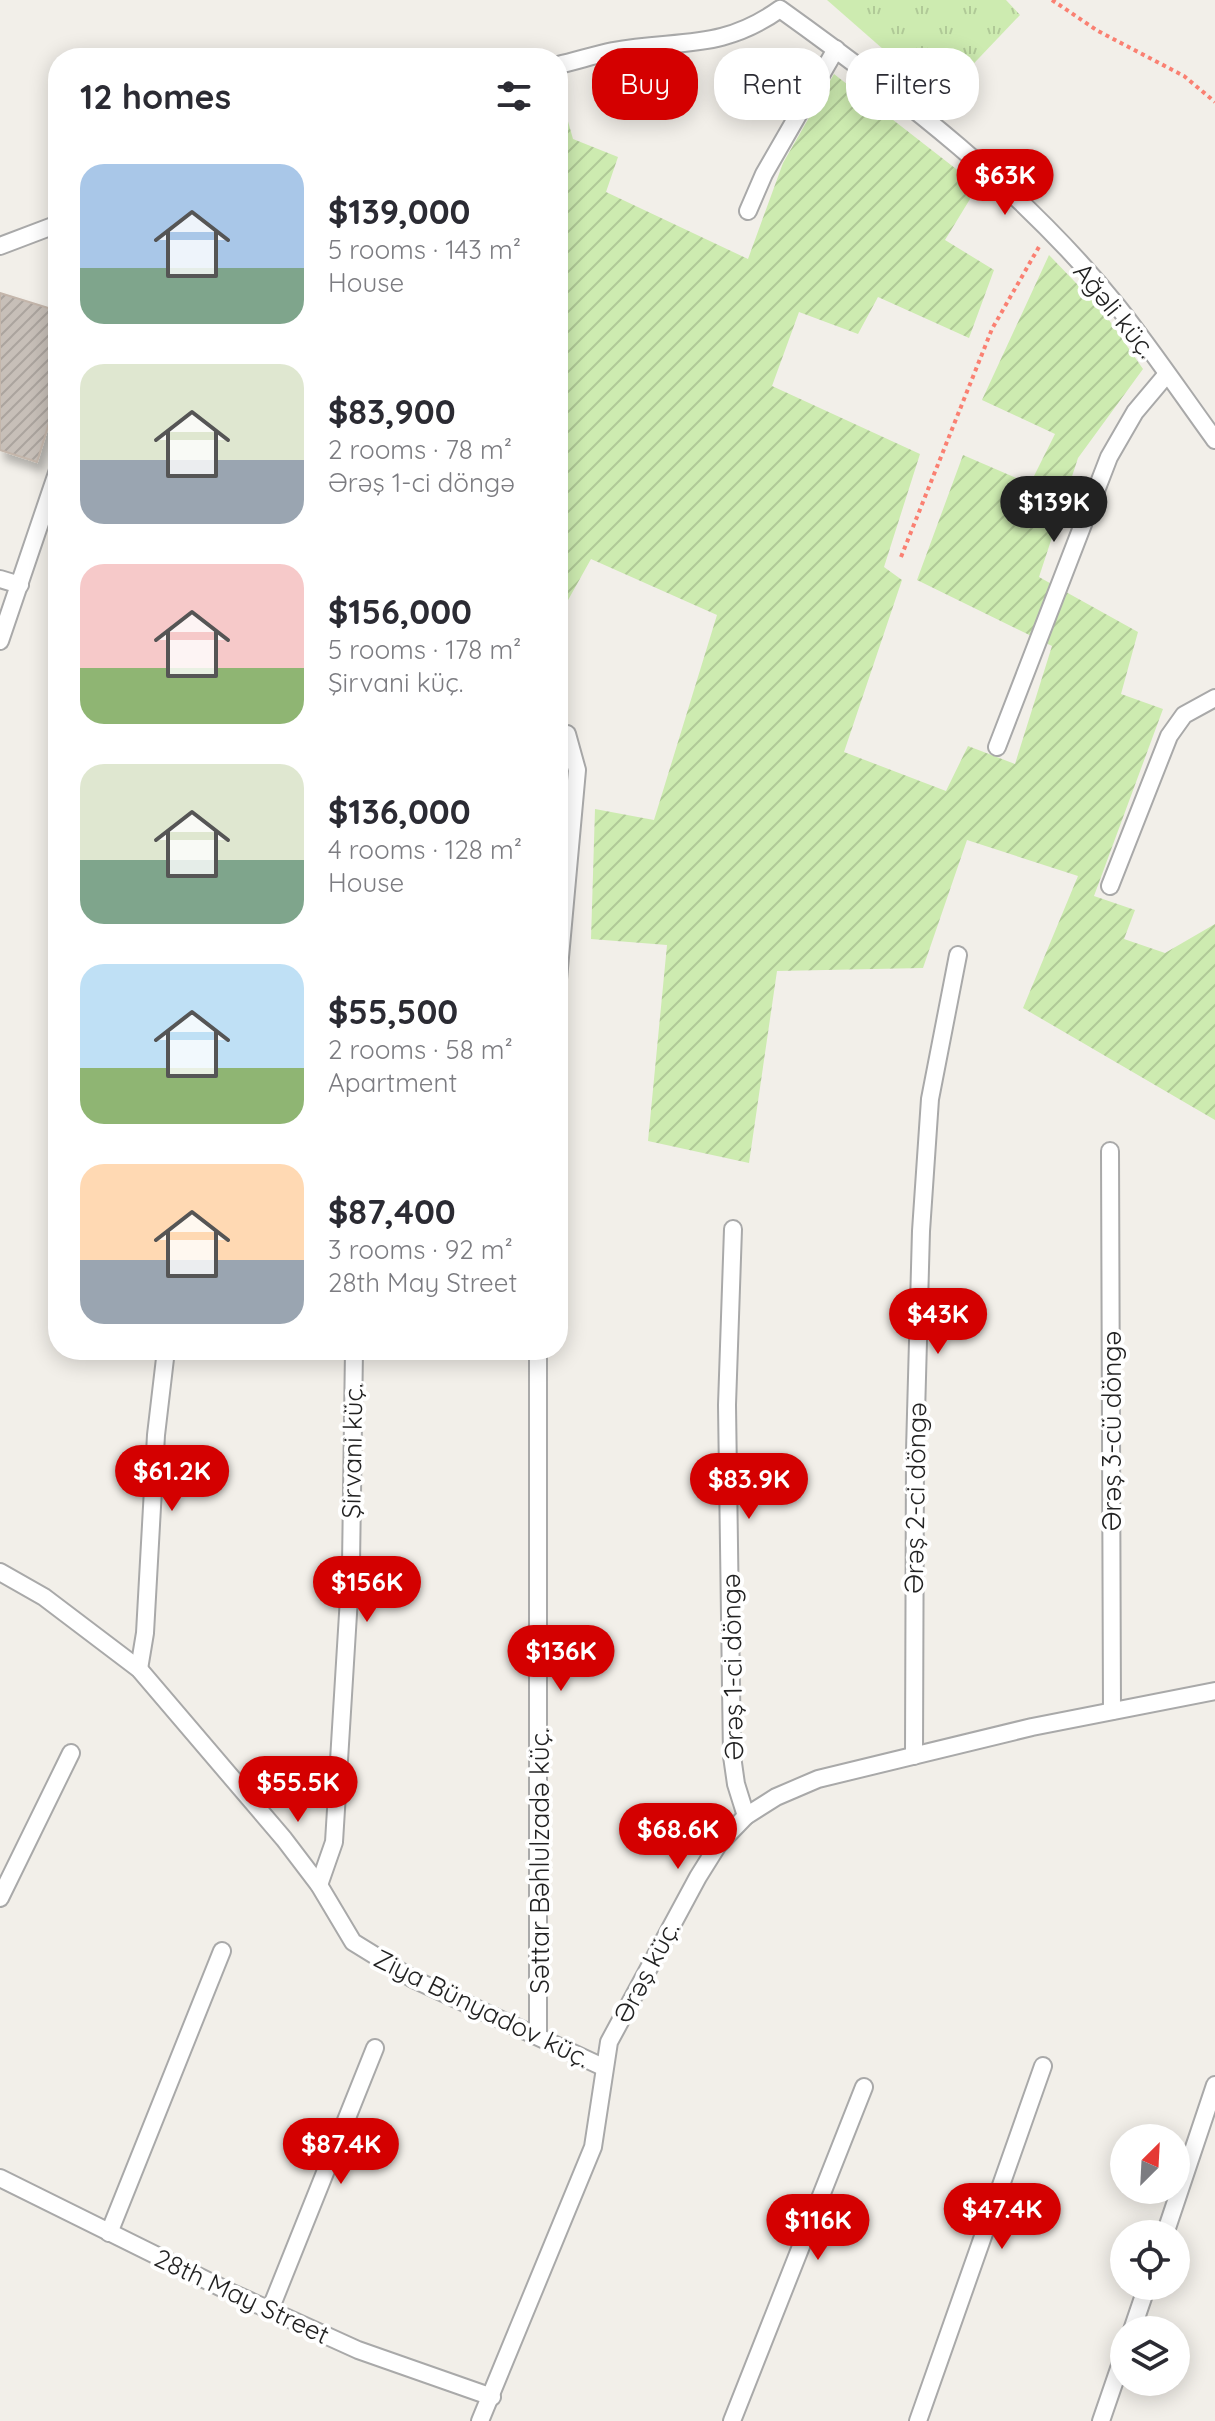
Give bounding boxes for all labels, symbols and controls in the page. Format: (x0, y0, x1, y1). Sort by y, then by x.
chip: Buy (592, 48, 698, 120)
chip: Rent (714, 48, 830, 120)
chip: Filters (846, 48, 979, 120)
icon: filters (492, 74, 536, 118)
text: 12 homes (80, 75, 231, 118)
pin: $63K (958, 149, 1052, 217)
text: $63K (975, 158, 1035, 191)
text: $139,000 (328, 190, 470, 233)
icon: home (144, 196, 240, 292)
text: 5 rooms · 143 m² (328, 233, 521, 266)
street label: Ağəli küç. (1067, 256, 1163, 364)
text: House (328, 266, 404, 299)
text: $83,900 (328, 390, 456, 433)
icon: home (144, 396, 240, 492)
text: 2 rooms · 78 m² (328, 433, 512, 466)
text: Ərəş 1-ci döngə (328, 466, 515, 499)
pin: $139K (998, 476, 1110, 544)
text: $139K (1018, 485, 1090, 518)
text: $156,000 (328, 590, 472, 633)
icon: home (144, 596, 240, 692)
text: 5 rooms · 178 m² (328, 633, 521, 666)
text: Şirvani küç. (328, 666, 463, 699)
text: $136,000 (328, 790, 471, 833)
icon: home (144, 796, 240, 892)
text: 4 rooms · 128 m² (328, 833, 522, 866)
text: House (328, 866, 404, 899)
text: $55,500 (328, 990, 458, 1033)
icon: home (144, 996, 240, 1092)
text: 2 rooms · 58 m² (328, 1033, 513, 1066)
text: Apartment (328, 1066, 457, 1099)
text: $87,400 (328, 1190, 456, 1233)
icon: home (144, 1196, 240, 1292)
text: 3 rooms · 92 m² (328, 1233, 513, 1266)
text: 28th May Street (328, 1266, 517, 1299)
pin: $43K (891, 1288, 985, 1356)
text: $43K (907, 1297, 969, 1330)
street label: Ərəş 3-cü döngə (1095, 1331, 1128, 1531)
street label: Şirvani küç. (334, 1383, 370, 1519)
street label: Ərəş 2-ci döngə (897, 1402, 933, 1594)
pin: $61.2K (107, 1445, 237, 1513)
pin: $83.9K (684, 1453, 814, 1521)
text: $61.2K (133, 1454, 211, 1487)
text: $83.9K (708, 1462, 790, 1495)
pin: $156K (311, 1556, 423, 1624)
text: $156K (331, 1565, 403, 1598)
street label: Ərəş 1-ci döngə (714, 1573, 750, 1761)
pin: $136K (505, 1625, 617, 1693)
text: $136K (525, 1634, 597, 1667)
street label: Səttar Bəhlulzadə küç. (523, 1728, 556, 1994)
pin: $55.5K (233, 1756, 363, 1824)
text: $55.5K (257, 1765, 339, 1798)
pin: $68.6K (613, 1803, 743, 1871)
text: $68.6K (637, 1812, 719, 1845)
street label: Ərəş küç. (605, 1915, 687, 2029)
street label: Ziya Bünyadov küç. (369, 1941, 595, 2075)
pin: $87.4K (276, 2118, 406, 2186)
north arrow (1110, 2124, 1190, 2204)
map controls (1110, 2124, 1190, 2396)
text: $87.4K (301, 2127, 381, 2160)
pin: $47.4K (937, 2183, 1067, 2251)
text: $47.4K (962, 2192, 1042, 2225)
pin: $116K (762, 2194, 874, 2262)
text: $116K (784, 2203, 852, 2236)
button: locate (1110, 2220, 1190, 2300)
street label: 28th May Street (149, 2241, 335, 2351)
button: layers (1110, 2316, 1190, 2396)

